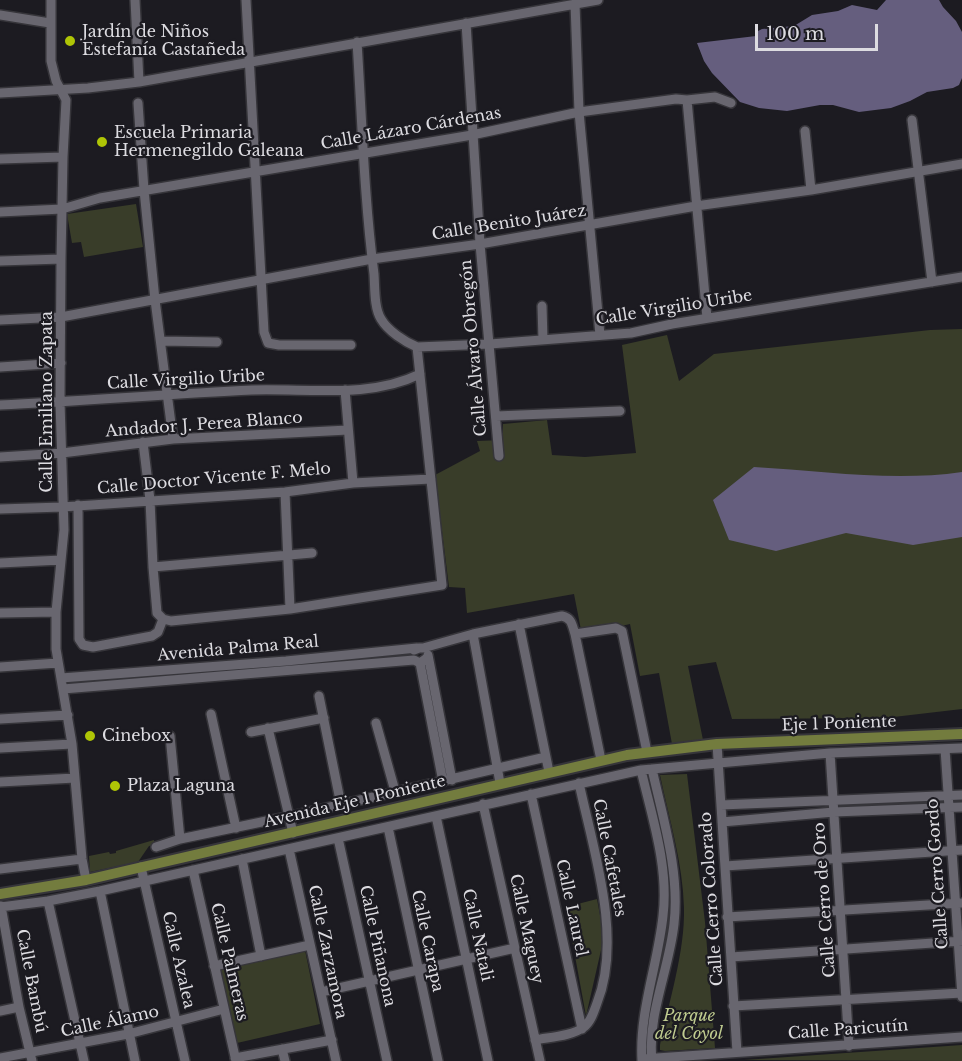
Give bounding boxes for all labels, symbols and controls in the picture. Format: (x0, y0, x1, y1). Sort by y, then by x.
scale bar (758, 12, 881, 50)
place label: Jardín de Niños Estefanía Castañeda (82, 22, 245, 60)
text: 100 m (766, 23, 824, 45)
marker: Jardín de Niños Estefanía Castañeda (63, 34, 77, 48)
street label: Calle Lázaro Cárdenas (319, 104, 503, 154)
place label: Escuela Primaria Hermenegildo Galeana (114, 123, 304, 161)
marker: Escuela Primaria Hermenegildo Galeana (95, 135, 109, 149)
street label: Calle Benito Juárez (430, 201, 588, 245)
street label: Calle Álvaro Obregón (457, 259, 491, 437)
street label: Calle Virgilio Uribe (594, 286, 754, 330)
street label: Calle Emiliano Zapata (37, 311, 57, 493)
street label: Calle Virgilio Uribe (107, 366, 265, 394)
street label: Andador J. Perea Blanco (105, 409, 303, 441)
street label: Calle Doctor Vicente F. Melo (96, 459, 332, 499)
street label: Avenida Palma Real (156, 632, 320, 666)
street label: Eje 1 Poniente (781, 712, 897, 736)
place label: Cinebox (102, 726, 171, 746)
marker: Cinebox (83, 729, 97, 743)
street label: Avenida Eje 1 Poniente (262, 772, 448, 832)
place label: Plaza Laguna (127, 776, 235, 796)
marker: Plaza Laguna (108, 779, 122, 793)
street label: Calle Cafetales (588, 797, 630, 919)
street label: Calle Cerro Gordo (923, 798, 953, 950)
street label: Calle Cerro Colorado (696, 811, 728, 987)
street label: Calle Cerro de Oro (810, 822, 840, 978)
street label: Calle Laurel (551, 858, 591, 958)
street label: Calle Maguey (505, 872, 547, 986)
street label: Calle Zarzamora (303, 883, 351, 1021)
street label: Calle Piñanona (355, 884, 399, 1008)
street label: Calle Natali (458, 887, 496, 983)
street label: Calle Carapa (407, 888, 447, 994)
street label: Calle Palmeras (206, 901, 252, 1023)
street label: Calle Azalea (157, 910, 199, 1010)
street label: Calle Bambú (12, 927, 50, 1035)
street label: Calle Álamo (59, 1002, 161, 1042)
park label: Parque del Coyol (655, 1006, 723, 1044)
street label: Calle Paricutín (787, 1016, 909, 1044)

